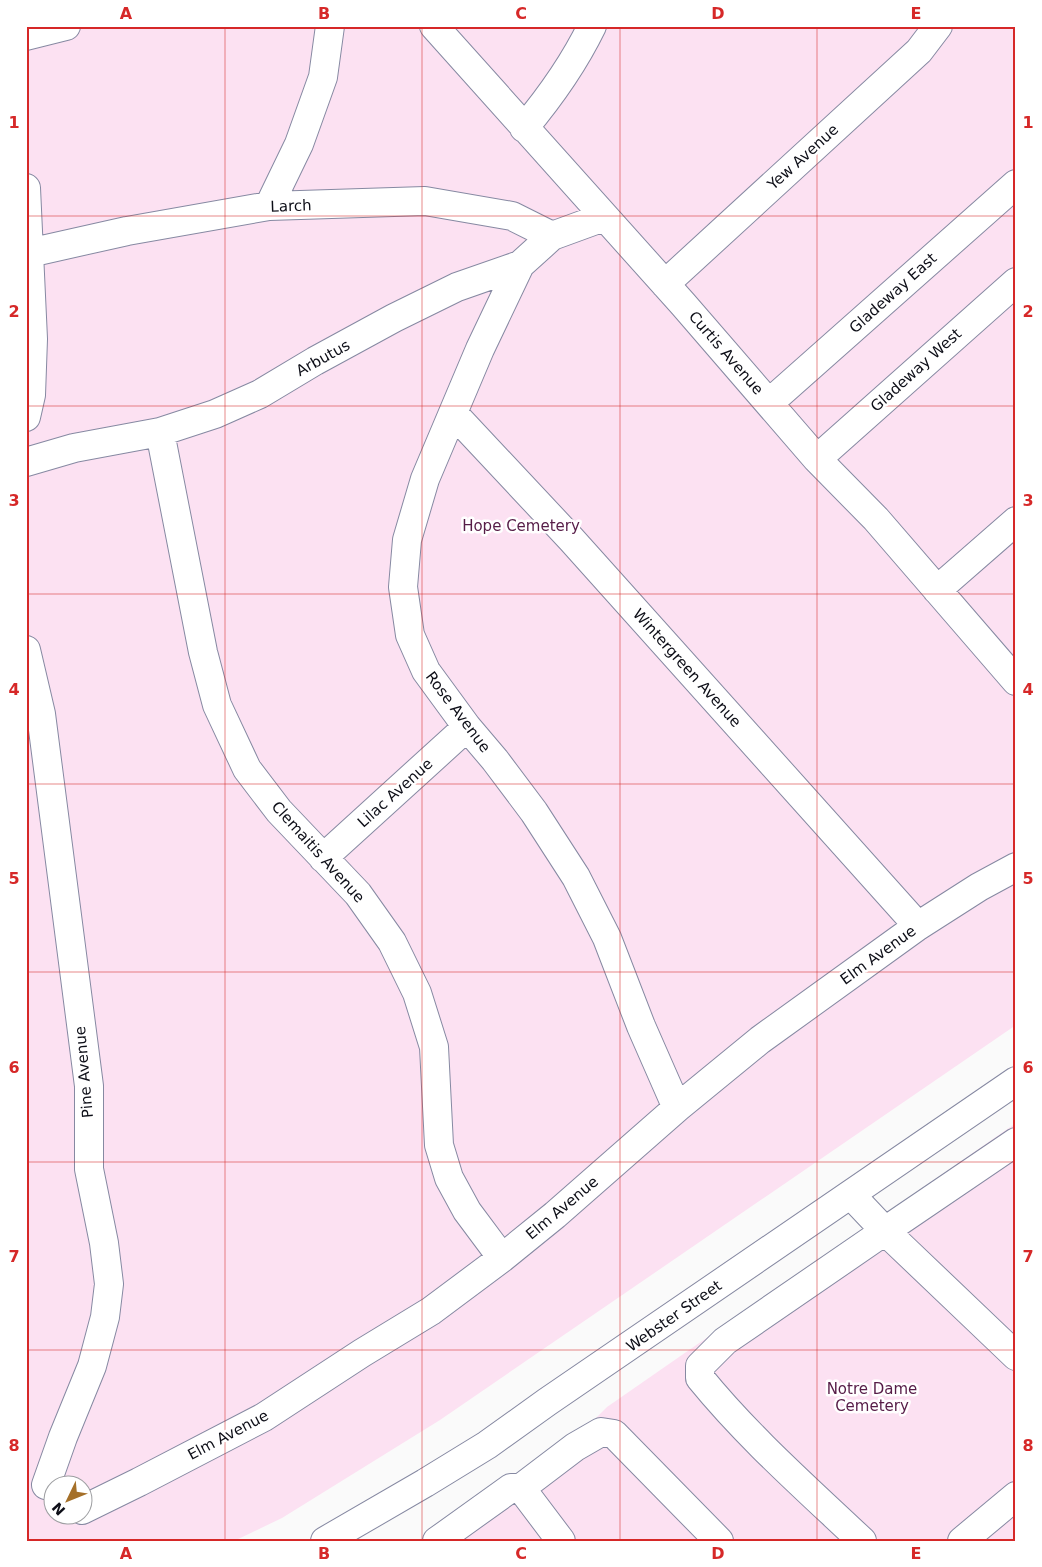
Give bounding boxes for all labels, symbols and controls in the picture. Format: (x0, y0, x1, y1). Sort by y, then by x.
text: A (120, 4, 133, 23)
text: B (318, 4, 330, 23)
text: C (515, 4, 527, 23)
text: D (711, 4, 725, 23)
text: E (911, 4, 921, 23)
text: 1 (8, 113, 20, 132)
text: 1 (1022, 113, 1034, 132)
street label: Yew Avenue (763, 120, 842, 194)
street label: Larch (270, 196, 312, 216)
street label: Gladeway East (846, 249, 940, 337)
text: 2 (8, 302, 20, 321)
text: 2 (1022, 302, 1034, 321)
street label: Curtis Avenue (685, 308, 767, 398)
street label: Gladeway West (867, 325, 965, 415)
street label: Arbutus (293, 336, 353, 380)
text: 3 (8, 491, 20, 510)
text: 3 (1022, 491, 1034, 510)
park label: Hope Cemetery (462, 517, 580, 535)
street label: Wintergreen Avenue (629, 605, 745, 731)
street label: Rose Avenue (422, 668, 494, 756)
text: 4 (8, 680, 20, 699)
text: 4 (1022, 680, 1034, 699)
street label: Lilac Avenue (354, 755, 436, 831)
street label: Clemaitis Avenue (268, 798, 368, 906)
text: 5 (8, 869, 20, 888)
text: 5 (1022, 869, 1034, 888)
street label: Elm Avenue (837, 922, 919, 988)
street label: Pine Avenue (71, 1025, 97, 1119)
text: 6 (8, 1058, 20, 1077)
text: 6 (1022, 1058, 1034, 1077)
street label: Elm Avenue (522, 1173, 602, 1243)
text: 7 (8, 1247, 20, 1266)
text: 7 (1022, 1247, 1034, 1266)
street label: Webster Street (623, 1276, 725, 1356)
park label: Notre Dame Cemetery (827, 1380, 917, 1415)
street label: Elm Avenue (185, 1406, 271, 1464)
text: 8 (8, 1436, 20, 1455)
text: 8 (1022, 1436, 1034, 1455)
north arrow (42, 1474, 92, 1524)
text: N (49, 1499, 68, 1519)
text: A (120, 1544, 133, 1563)
text: B (318, 1544, 330, 1563)
text: C (515, 1544, 527, 1563)
text: D (711, 1544, 725, 1563)
text: E (911, 1544, 921, 1563)

